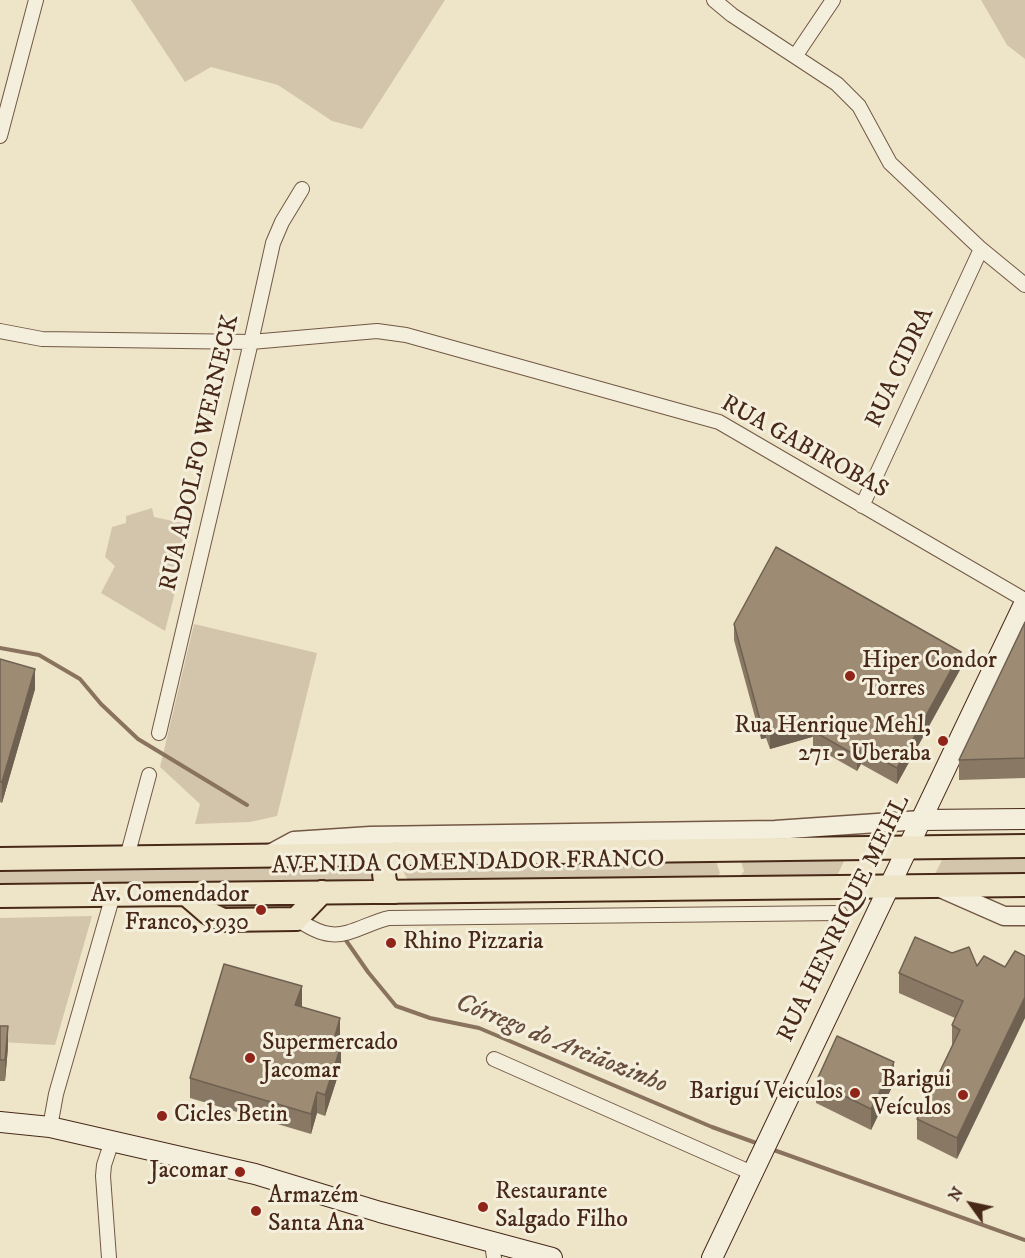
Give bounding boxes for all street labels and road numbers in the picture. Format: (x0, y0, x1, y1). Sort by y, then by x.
street label: RUA CIDRA (861, 304, 941, 432)
street label: RUA ADOLFO WERNECK (155, 312, 247, 594)
street label: RUA GABIROBAS (715, 390, 893, 506)
street label: RUA HENRIQUE MEHL (773, 791, 917, 1047)
street label: AVENIDA COMENDADOR FRANCO (271, 846, 665, 882)

